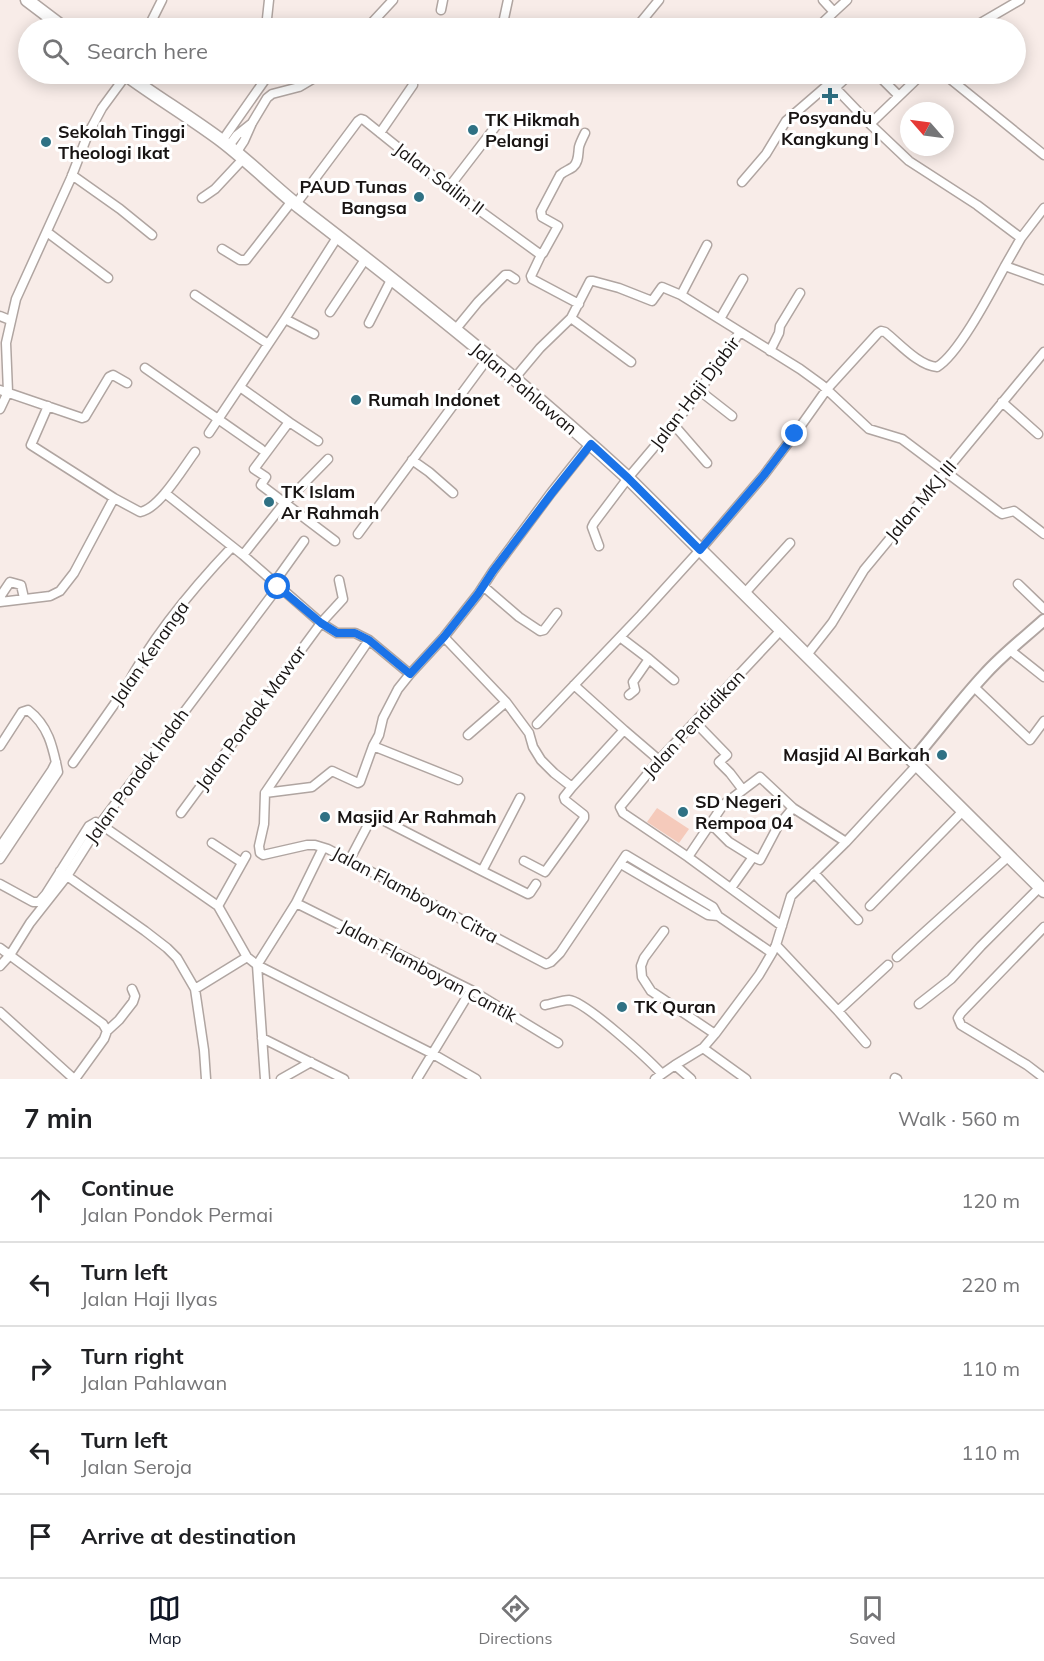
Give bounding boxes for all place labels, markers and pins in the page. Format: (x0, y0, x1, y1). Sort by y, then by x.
marker: Posyandu Kangkung I (821, 87, 839, 105)
place label: Posyandu Kangkung I (781, 106, 879, 150)
place label: TK Hikmah Pelangi (485, 108, 580, 152)
place label: Sekolah Tinggi Theologi Ikat (58, 120, 185, 164)
marker: TK Hikmah Pelangi (466, 123, 480, 137)
marker: Sekolah Tinggi Theologi Ikat (39, 135, 53, 149)
place label: PAUD Tunas Bangsa (299, 175, 407, 219)
marker: PAUD Tunas Bangsa (412, 190, 426, 204)
place label: Rumah Indonet (368, 388, 500, 411)
marker: Rumah Indonet (349, 393, 363, 407)
place label: TK Islam Ar Rahmah (281, 480, 379, 524)
marker: TK Islam Ar Rahmah (262, 495, 276, 509)
place label: Masjid Al Barkah (783, 743, 930, 766)
marker: Masjid Al Barkah (935, 748, 949, 762)
place label: SD Negeri Rempoa 04 (695, 790, 793, 834)
place label: Masjid Ar Rahmah (337, 805, 497, 828)
marker: SD Negeri Rempoa 04 (676, 805, 690, 819)
marker: Masjid Ar Rahmah (318, 810, 332, 824)
place label: TK Quran (634, 995, 716, 1018)
marker: TK Quran (615, 1000, 629, 1014)

